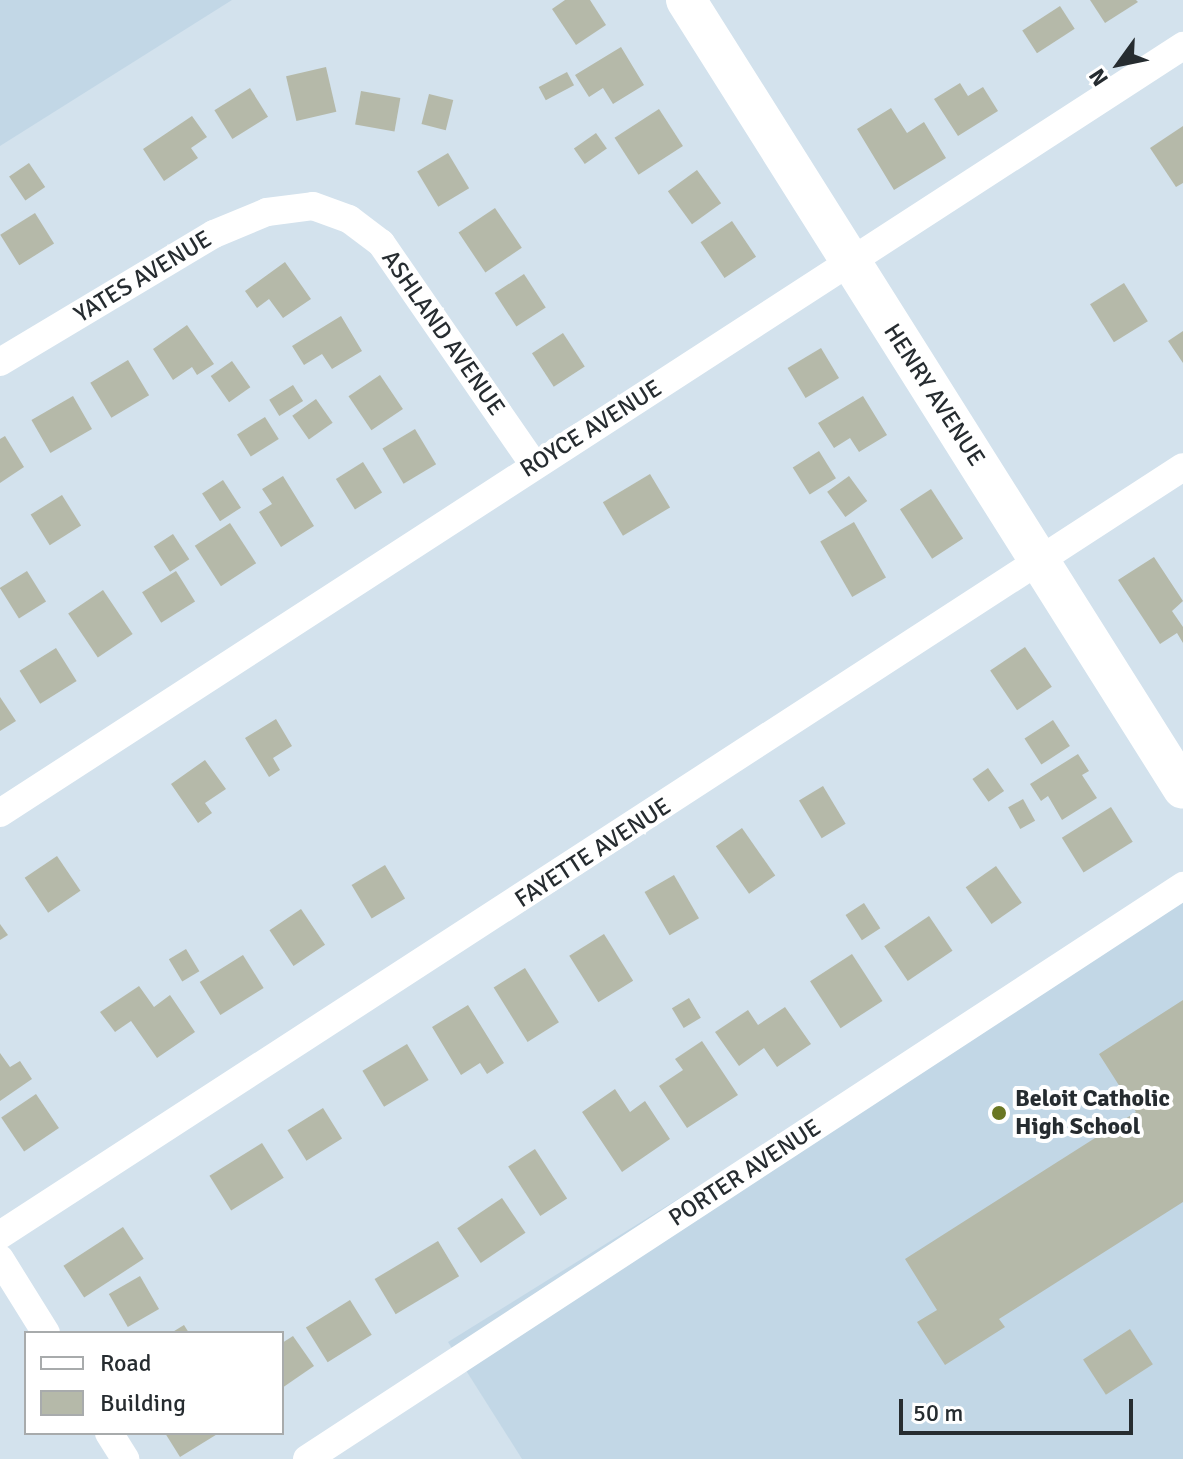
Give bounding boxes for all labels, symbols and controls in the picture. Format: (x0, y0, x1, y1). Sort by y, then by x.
north arrow (1079, 24, 1159, 104)
text: N (1083, 64, 1114, 91)
street label: YATES AVENUE (69, 225, 217, 329)
street label: ASHLAND AVENUE (375, 245, 511, 421)
street label: HENRY AVENUE (877, 318, 991, 472)
street label: ROYCE AVENUE (515, 374, 667, 484)
street label: FAYETTE AVENUE (510, 792, 676, 914)
place label: Beloit Catholic High School (1015, 1085, 1170, 1141)
marker: Beloit Catholic High School (990, 1104, 1008, 1122)
street label: PORTER AVENUE (664, 1113, 826, 1233)
legend (24, 1331, 284, 1435)
text: Road (100, 1348, 151, 1378)
scale bar (903, 1383, 1137, 1433)
text: Building (100, 1388, 186, 1418)
text: 50 m (913, 1398, 963, 1428)

